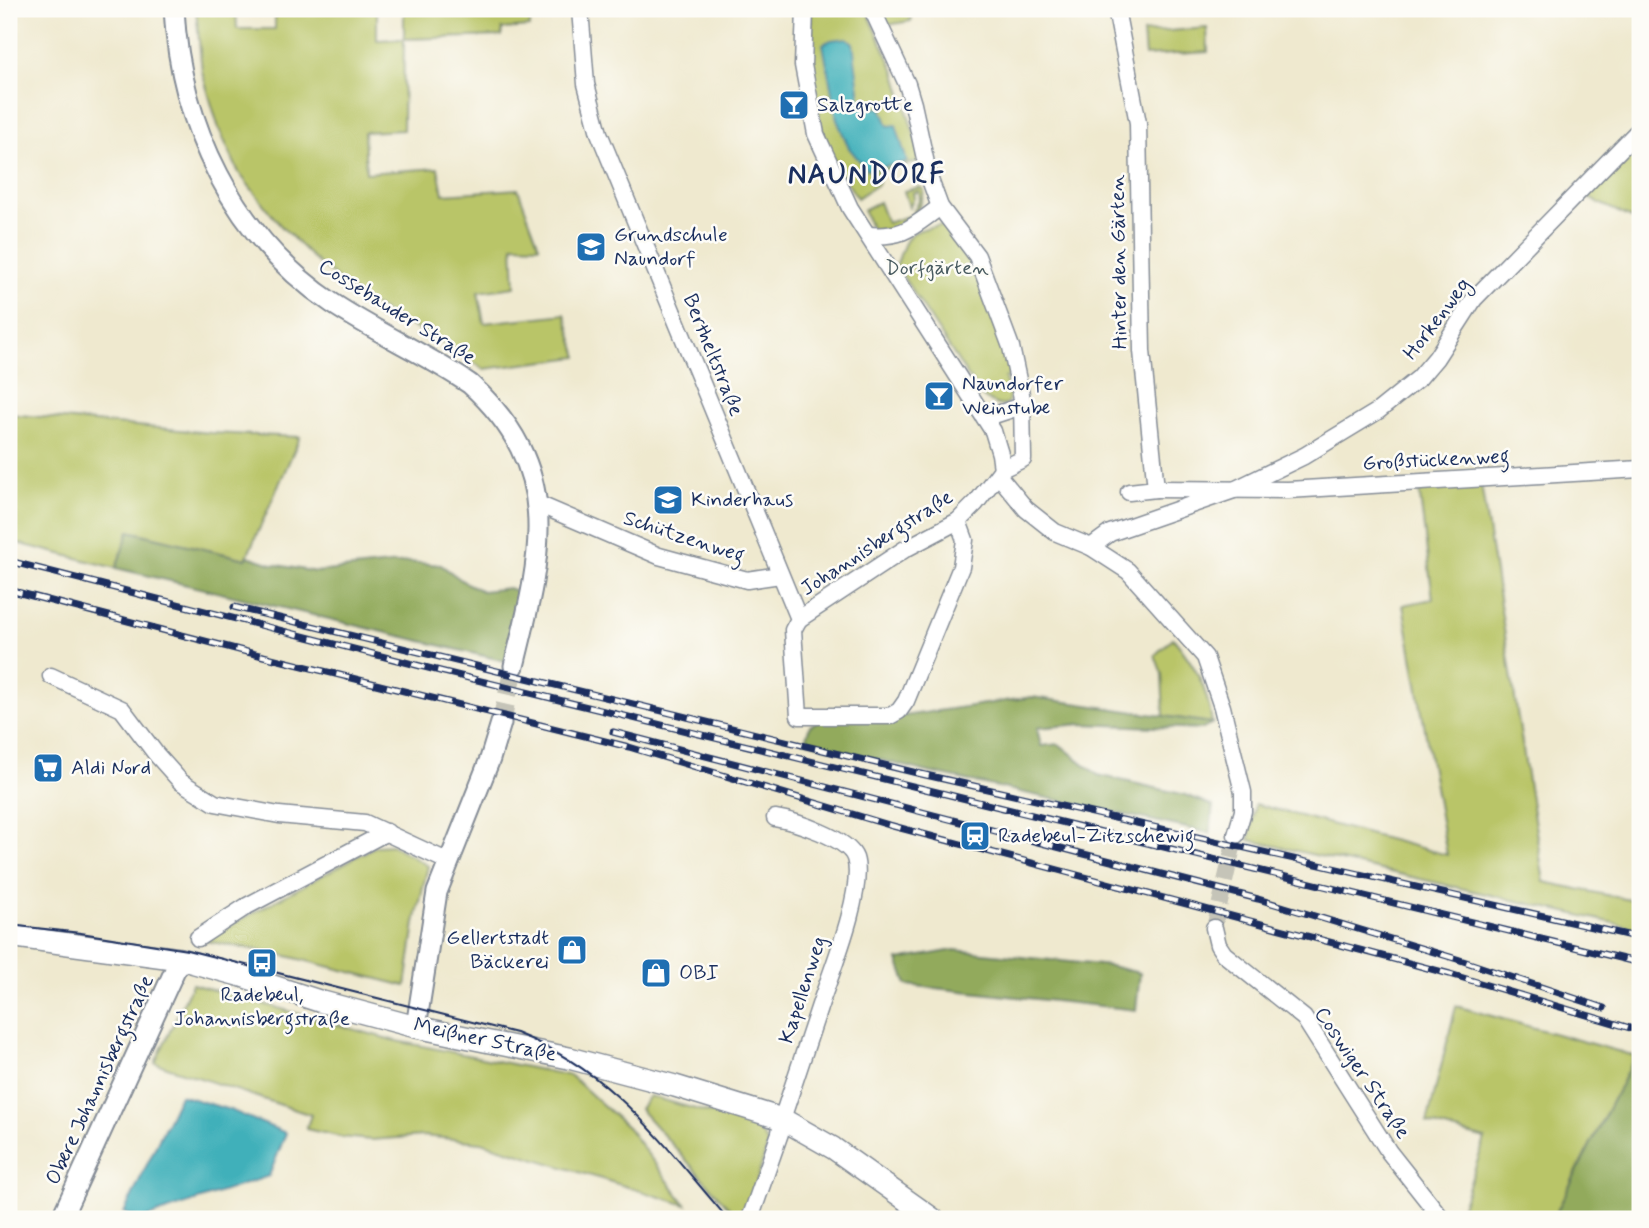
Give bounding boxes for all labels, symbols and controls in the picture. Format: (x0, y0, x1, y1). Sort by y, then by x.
bar icon: Salzgrotte (777, 88, 811, 122)
place label: Salzgrotte (817, 91, 913, 119)
district label: NAUNDORF (788, 157, 946, 194)
street label: Hinter den Gärten (1103, 174, 1135, 350)
place label: Grundschule Naundorf (614, 221, 728, 273)
school or university icon: Grundschule Naundorf (574, 230, 608, 264)
street label: Cossebauder Straße (313, 252, 481, 372)
park label: Dorfgärten (885, 254, 989, 282)
street label: Horkenweg (1397, 272, 1478, 366)
street label: Bertheltstraße (676, 290, 750, 420)
place label: Naundorfer Weinstube (962, 370, 1063, 422)
bar icon: Naundorfer Weinstube (922, 379, 956, 413)
street label: Großstückenweg (1362, 442, 1510, 480)
school or university icon: Kinderhaus (651, 483, 685, 517)
street label: Johannisbergstraße (795, 483, 960, 604)
place label: Kinderhaus (691, 486, 793, 514)
street label: Schützenweg (619, 504, 748, 572)
supermarket icon: Aldi Nord (31, 751, 65, 785)
place label: Aldi Nord (71, 754, 151, 782)
station icon: Radebeul-Zitzschewig (958, 819, 992, 853)
place label: Radebeul-Zitzschewig (998, 822, 1194, 852)
place label: Gellertstadt Bäckerei (446, 924, 549, 976)
shop icon: Gellertstadt Bäckerei (555, 933, 589, 967)
street label: Kapellenweg (772, 933, 834, 1047)
bus stop icon: Radebeul, Johannisbergstraße (245, 946, 279, 980)
shop icon: OBI (639, 956, 673, 990)
place label: OBI (679, 959, 719, 987)
street label: Obere Johannisbergstraße (39, 971, 163, 1190)
place label: Radebeul, Johannisbergstraße (174, 981, 350, 1035)
street label: Coswiger Straße (1307, 1002, 1417, 1144)
street label: Meißner Straße (411, 1011, 559, 1069)

